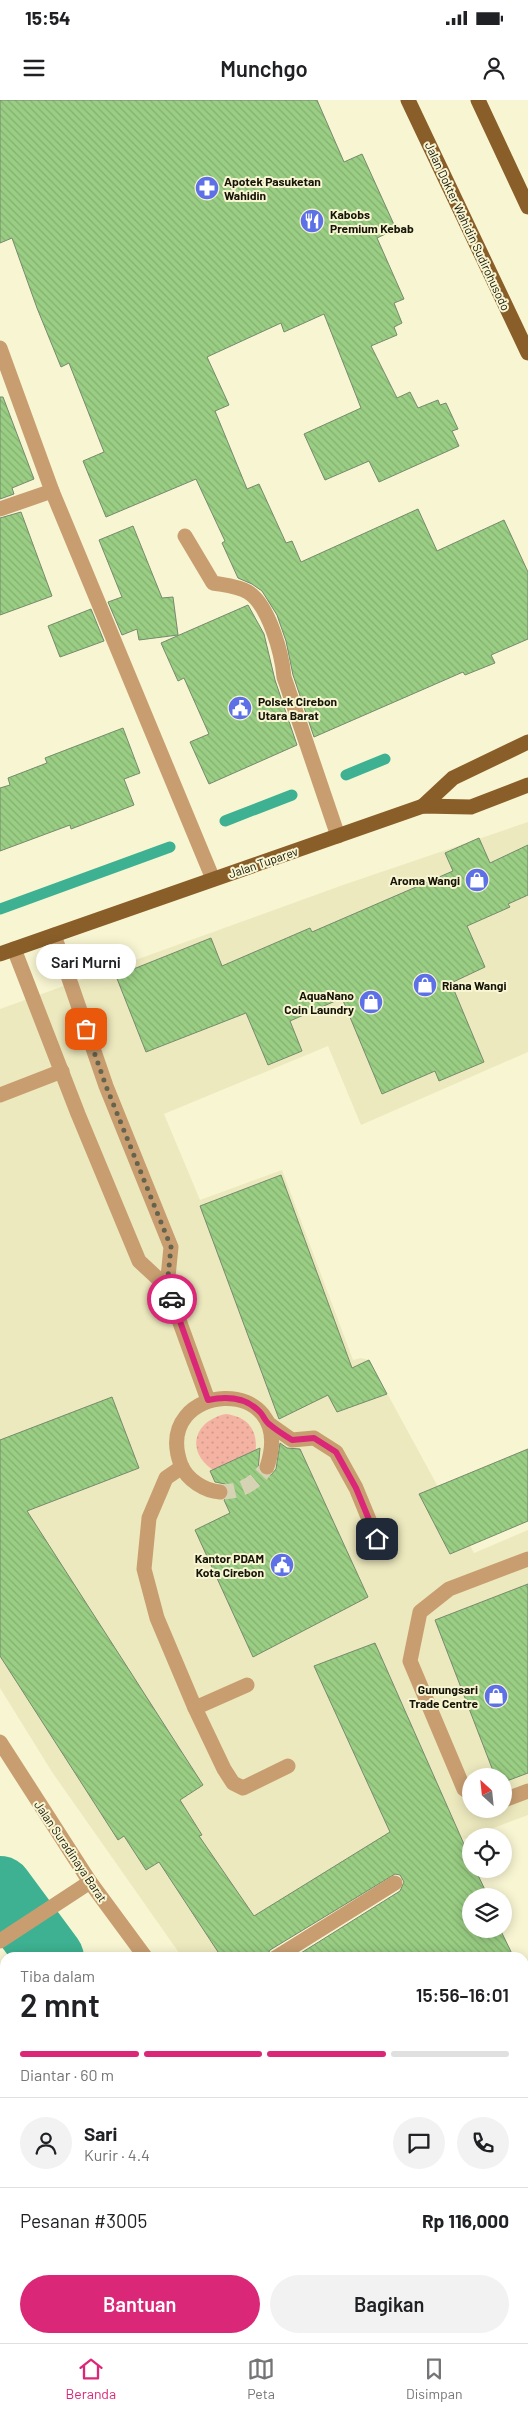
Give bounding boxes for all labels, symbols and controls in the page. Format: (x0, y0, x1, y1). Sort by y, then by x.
text: 15:54 (25, 6, 71, 29)
icon: menu (20, 54, 48, 82)
icon: person (480, 54, 508, 82)
text: Munchgo (220, 55, 308, 81)
street label: Jalan Dokter Wahidin Sudirohusodo (423, 139, 513, 313)
place label: Apotek Pasuketan Wahidin (224, 174, 321, 202)
pharmacy icon: Apotek Pasuketan Wahidin (194, 175, 220, 201)
place label: Kabobs Premium Kebab (330, 207, 414, 235)
restaurant icon: Kabobs Premium Kebab (299, 208, 325, 234)
place label: Polsek Cirebon Utara Barat (258, 694, 337, 722)
public building icon: Polsek Cirebon Utara Barat (227, 695, 253, 721)
street label: Jalan Tuparev (226, 843, 300, 880)
shop icon: Aroma Wangi (464, 867, 490, 893)
place label: Aroma Wangi (390, 873, 460, 887)
callout: Sari Murni (36, 944, 136, 979)
text: Sari Murni (51, 952, 121, 971)
shop icon: Riana Wangi (412, 972, 438, 998)
place label: Riana Wangi (442, 978, 507, 992)
place label: AquaNano Coin Laundry (284, 988, 354, 1016)
shop icon: AquaNano Coin Laundry (358, 989, 384, 1015)
pin (65, 1008, 107, 1050)
icon: bag (72, 1015, 100, 1043)
courier (147, 1274, 197, 1324)
icon: car (158, 1285, 186, 1313)
pin (356, 1518, 398, 1560)
icon: home (363, 1525, 391, 1553)
place label: Kantor PDAM Kota Cirebon (195, 1551, 264, 1579)
public building icon: Kantor PDAM Kota Cirebon (269, 1552, 295, 1578)
place label: Gunungsari Trade Centre (409, 1682, 478, 1710)
shop icon: Gunungsari Trade Centre (483, 1683, 509, 1709)
north arrow (462, 1768, 512, 1818)
map controls (462, 1768, 512, 1938)
street label: Jalan Suradinaya Barat (32, 1798, 110, 1904)
button: locate (462, 1828, 512, 1878)
button: layers (462, 1888, 512, 1938)
text: Tiba dalam (20, 1966, 95, 1985)
text: 15:56–16:01 (416, 1983, 509, 2006)
text: 2 mnt (20, 1985, 100, 2023)
text: Diantar · 60 m (20, 2065, 114, 2084)
button: person (20, 2117, 72, 2169)
button: chat (393, 2117, 445, 2169)
button: phone (457, 2117, 509, 2169)
text: Sari (84, 2122, 117, 2145)
text: Kurir · 4.4 (84, 2145, 150, 2164)
text: Pesanan #3005 (20, 2209, 147, 2232)
text: Rp 116,000 (422, 2209, 509, 2232)
button: Bantuan (20, 2275, 260, 2333)
button: Bagikan (270, 2275, 509, 2333)
tab: Beranda (65, 2355, 116, 2402)
tab: Peta (247, 2355, 275, 2402)
tab: Disimpan (406, 2355, 463, 2402)

